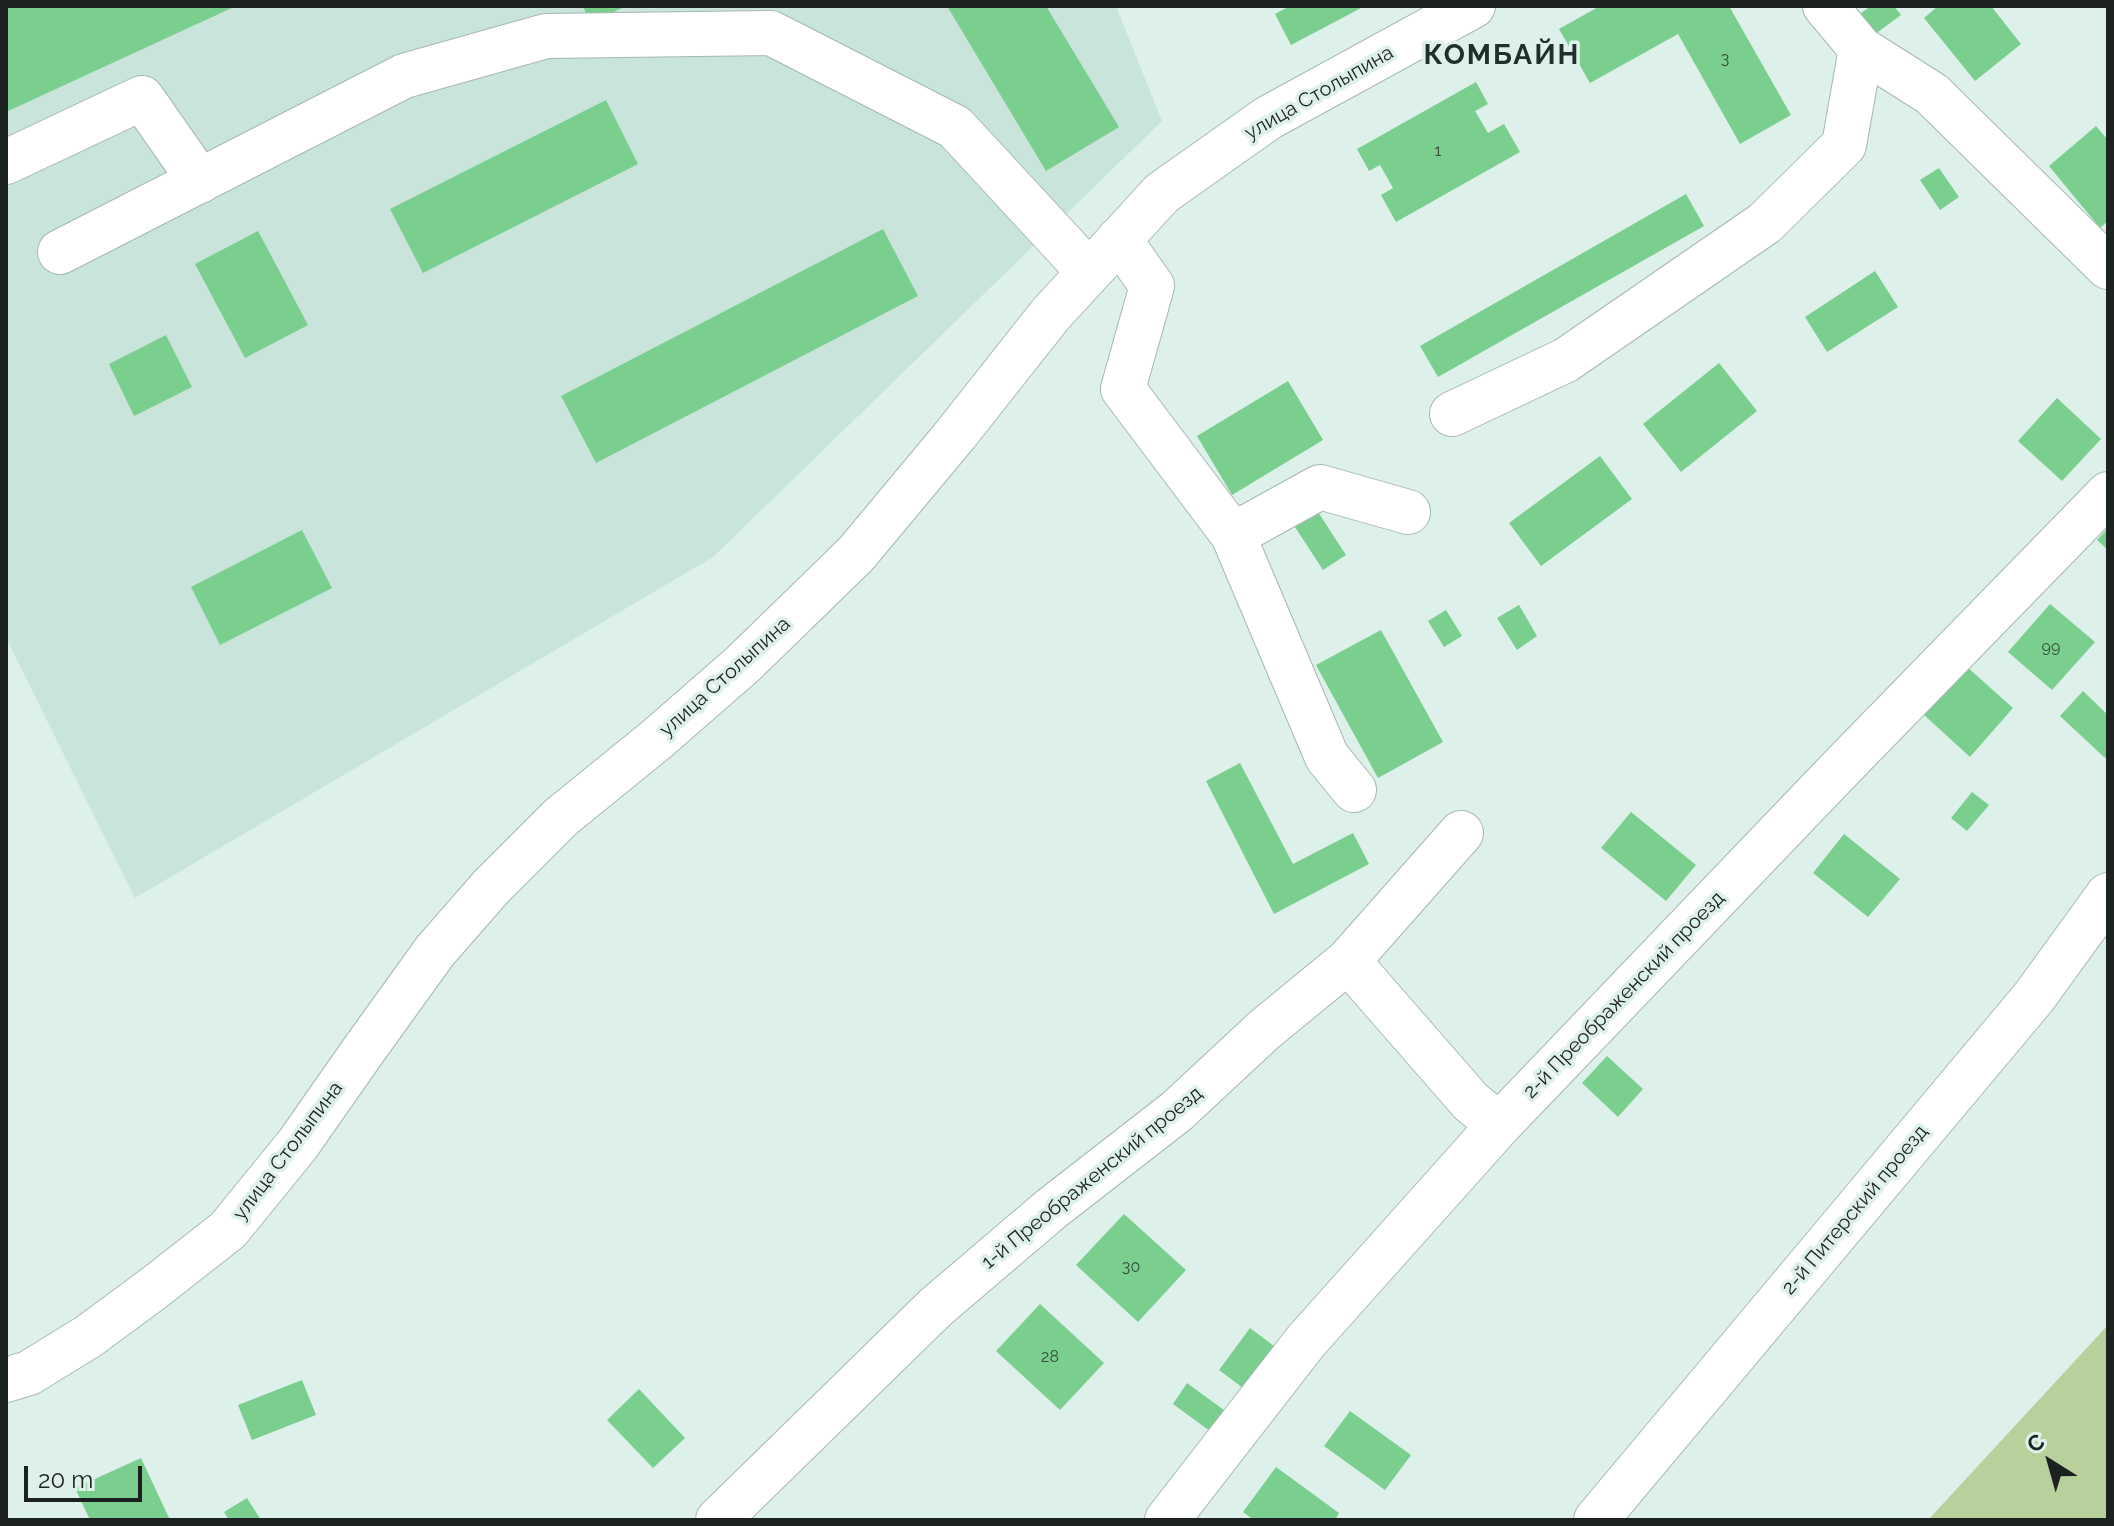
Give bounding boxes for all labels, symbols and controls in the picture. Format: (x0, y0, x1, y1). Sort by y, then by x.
district label: КОМБАЙН (1424, 39, 1580, 73)
street label: улица Столыпина (1240, 41, 1398, 145)
house number: 3 (1721, 49, 1729, 69)
house number: 1 (1435, 141, 1441, 161)
street label: улица Столыпина (655, 612, 795, 742)
house number: 99 (2042, 637, 2060, 657)
street label: 2-й Преображенский проезд (1518, 886, 1730, 1104)
street label: улица Столыпина (228, 1077, 348, 1225)
street label: 1-й Преображенский проезд (977, 1082, 1207, 1274)
street label: 2-й Питерский проезд (1777, 1120, 1933, 1300)
house number: 30 (1122, 1257, 1140, 1277)
house number: 28 (1041, 1347, 1059, 1367)
north arrow (2010, 1422, 2090, 1502)
text: С (2022, 1428, 2049, 1458)
scale bar (28, 1450, 146, 1500)
text: 20 m (38, 1465, 93, 1494)

